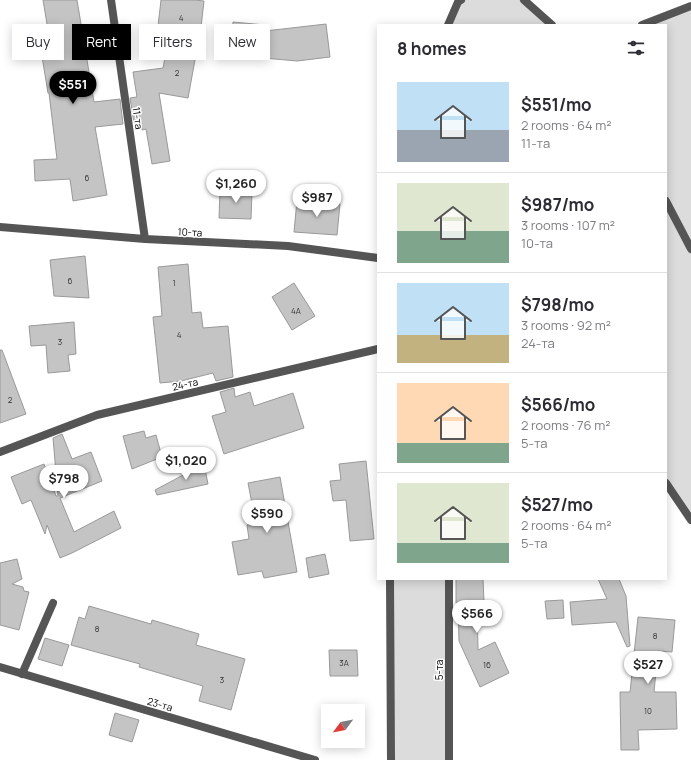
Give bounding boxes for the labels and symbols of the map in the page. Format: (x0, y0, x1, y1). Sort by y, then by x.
house number: 4 (179, 12, 184, 23)
house number: 2 (175, 67, 180, 78)
pin: $551 (49, 71, 97, 105)
street label: 11-та (130, 106, 146, 130)
pin: $1,260 (203, 170, 269, 204)
house number: 6 (85, 172, 90, 183)
pin: $987 (293, 184, 341, 218)
street label: 10-та (177, 224, 203, 240)
house number: 6 (68, 275, 73, 286)
house number: 1 (172, 277, 176, 288)
house number: 4А (291, 305, 301, 316)
house number: 4 (177, 329, 182, 340)
house number: 3 (58, 336, 62, 347)
street label: 24-та (171, 374, 199, 394)
house number: 2 (8, 394, 13, 405)
pin: $1,020 (153, 447, 219, 481)
pin: $798 (40, 465, 88, 499)
pin: $590 (243, 500, 291, 534)
pin: $566 (453, 600, 501, 634)
house number: 8 (95, 623, 100, 634)
house number: 8 (653, 630, 658, 641)
pin: $527 (624, 651, 672, 685)
house number: 3А (339, 657, 349, 668)
house number: 16 (483, 659, 491, 670)
street label: 5-та (432, 660, 446, 680)
house number: 3 (220, 674, 224, 685)
street label: 23-та (146, 694, 174, 714)
north arrow (321, 704, 365, 748)
house number: 10 (644, 705, 652, 716)

